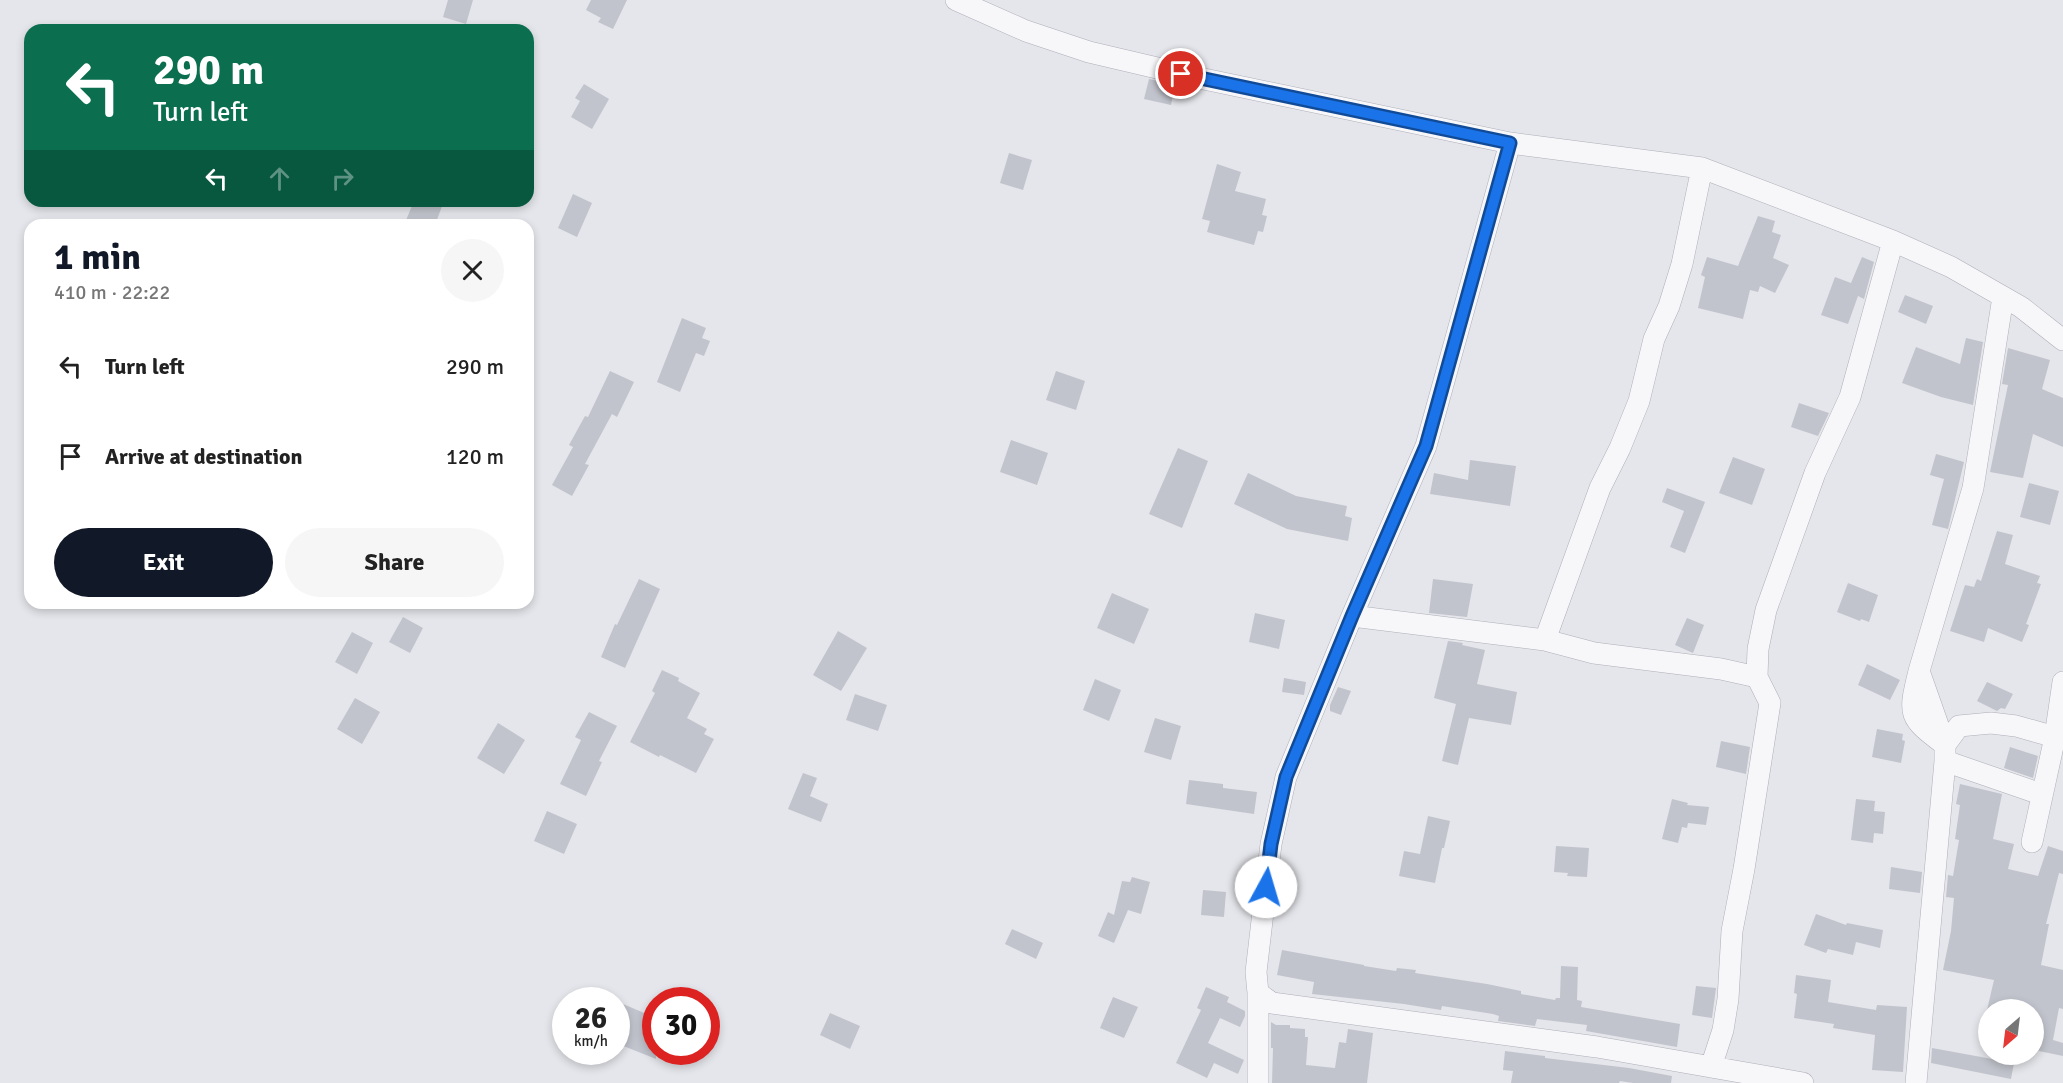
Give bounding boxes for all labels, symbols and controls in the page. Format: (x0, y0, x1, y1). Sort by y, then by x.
text: 290 m (153, 45, 264, 96)
icon: left (54, 48, 132, 126)
pin (1155, 48, 1206, 99)
icon: arrive (1164, 57, 1197, 90)
text: Turn left (153, 96, 248, 129)
icon: left (200, 162, 233, 195)
icon: ahead (263, 162, 296, 195)
icon: right (326, 162, 359, 195)
text: 1 min (54, 235, 141, 280)
button: close (441, 239, 504, 302)
text: 410 m · 22:22 (54, 280, 170, 305)
icon: left (54, 350, 87, 383)
text: Turn left (105, 353, 185, 380)
text: 290 m (446, 353, 504, 380)
icon: arrive (54, 440, 87, 473)
text: Arrive at destination (105, 443, 302, 470)
text: 120 m (446, 443, 504, 470)
button: Exit (54, 528, 273, 597)
button: Share (285, 528, 504, 597)
position arrow (1234, 855, 1298, 919)
speed limit sign: 30 (642, 987, 720, 1065)
north arrow (1978, 999, 2044, 1065)
map controls (1978, 999, 2044, 1065)
text: 26 (575, 1000, 607, 1037)
text: km/h (574, 1032, 608, 1050)

